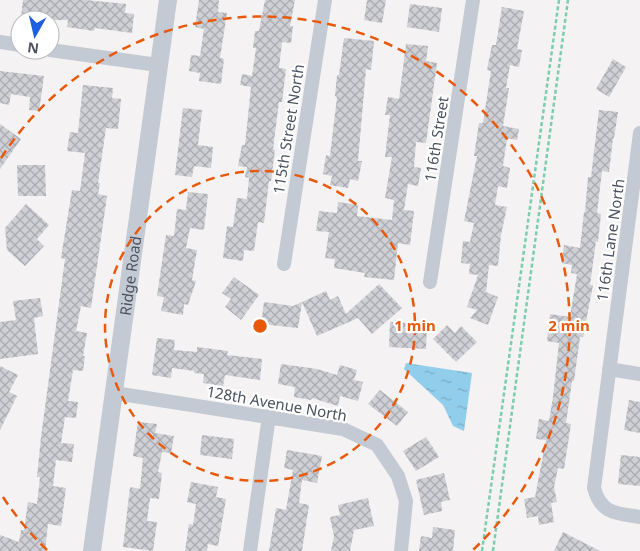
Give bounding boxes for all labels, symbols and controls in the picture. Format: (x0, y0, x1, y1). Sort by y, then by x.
north arrow (10, 10, 60, 60)
text: N (26, 38, 40, 59)
street label: 115th Street North (268, 63, 308, 195)
street label: 116th Street (419, 94, 453, 183)
street label: 116th Lane North (591, 177, 629, 303)
street label: Ridge Road (115, 235, 145, 317)
text: 1 min (394, 315, 436, 335)
text: 2 min (548, 315, 590, 335)
centre of rings (251, 317, 269, 335)
street label: 128th Avenue North (205, 381, 349, 425)

